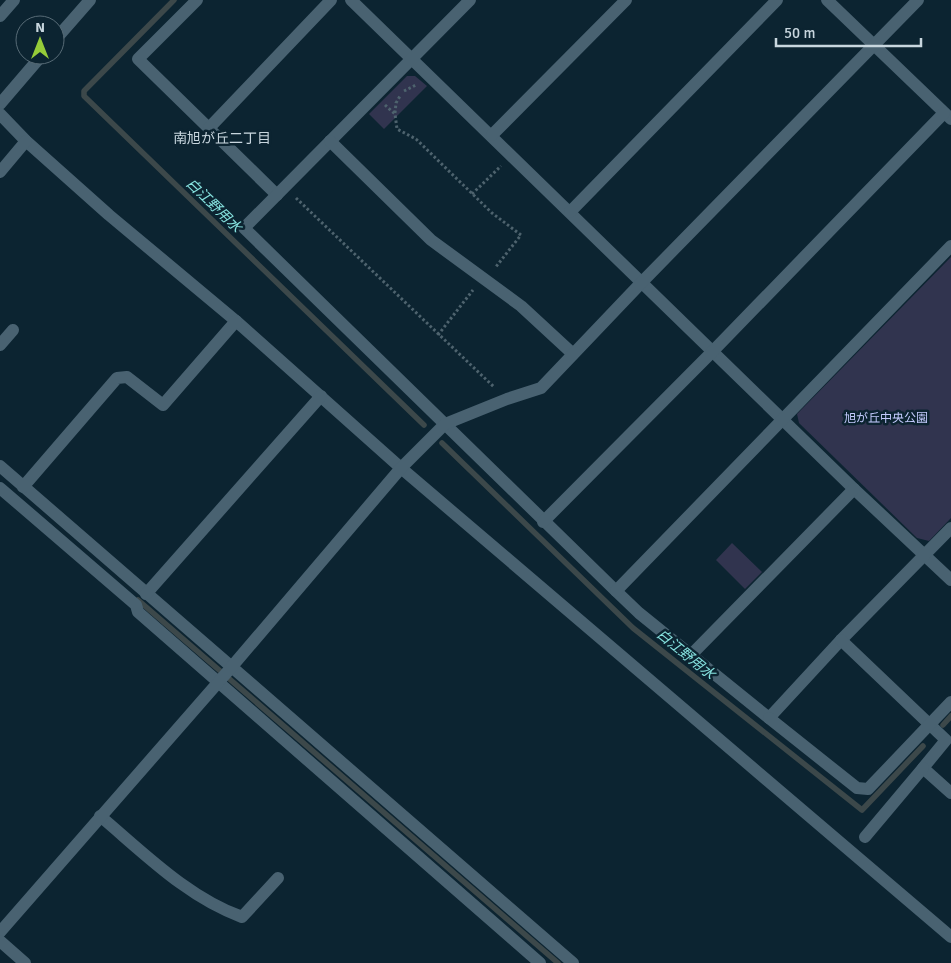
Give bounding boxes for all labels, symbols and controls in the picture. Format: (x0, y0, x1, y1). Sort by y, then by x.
north arrow (15, 15, 65, 65)
scale bar (776, 15, 921, 47)
text: N (35, 19, 45, 36)
text: 50 m (784, 24, 815, 42)
district label: 南旭が丘二丁目 (173, 130, 271, 147)
water label: 白江野用水 (183, 175, 246, 237)
park label: 旭が丘中央公園 (844, 411, 928, 426)
water label: 白江野用水 (653, 626, 720, 684)

